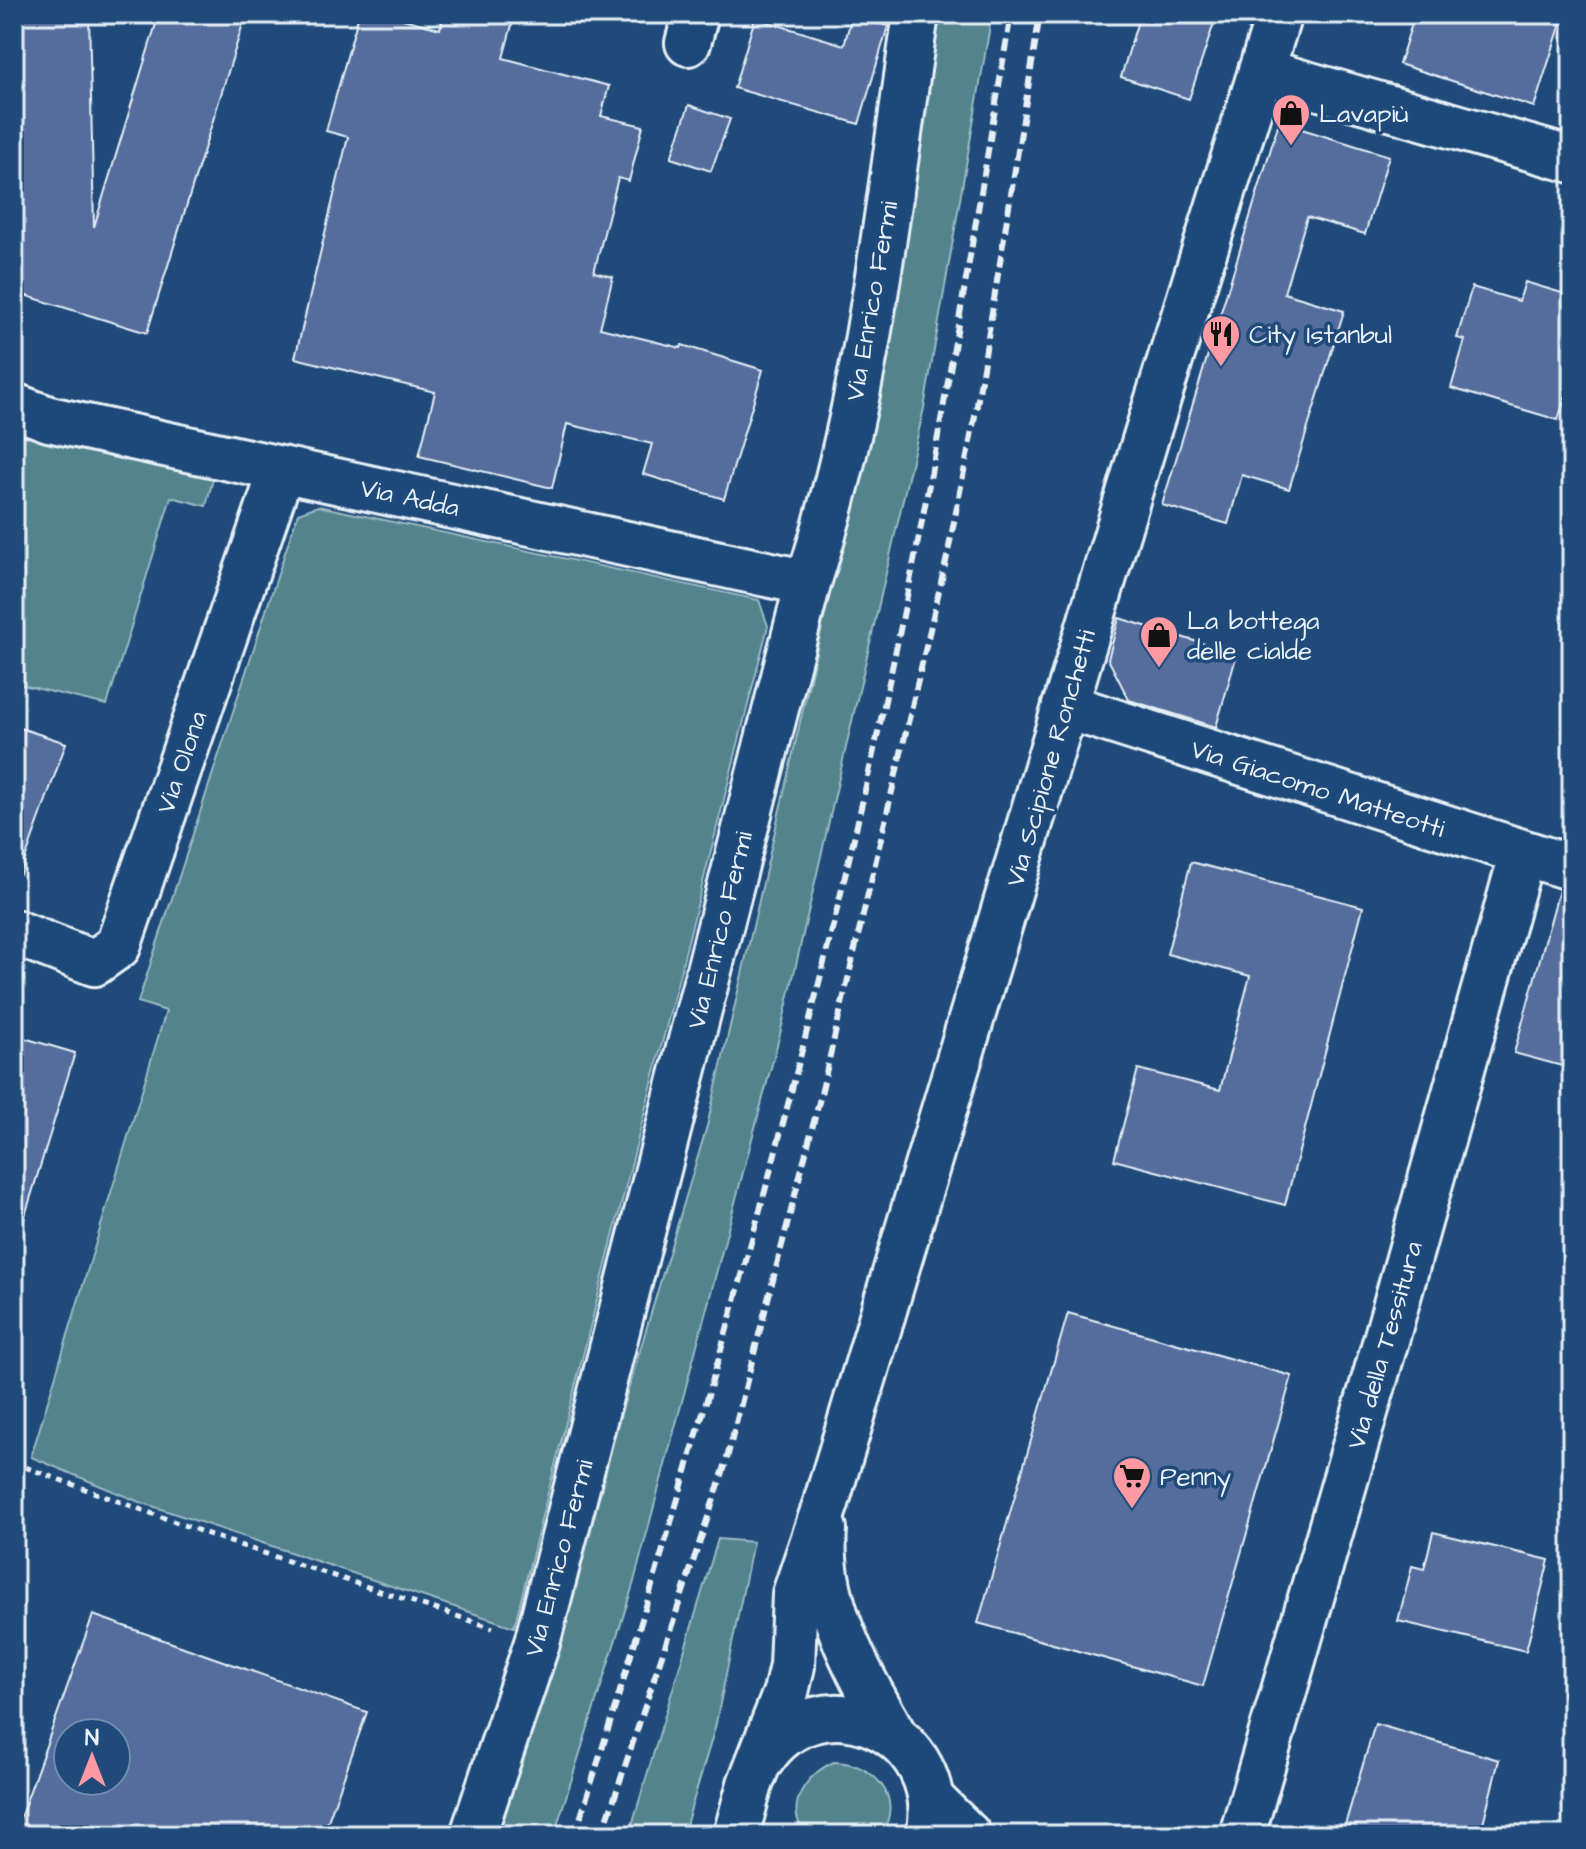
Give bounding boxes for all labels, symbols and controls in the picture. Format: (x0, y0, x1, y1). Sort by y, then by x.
shop icon: Lavapiù (1270, 92, 1312, 147)
place label: Lavapiù (1319, 96, 1409, 132)
street label: Via Enrico Fermi (837, 198, 907, 404)
restaurant icon: City Istanbul (1200, 313, 1242, 368)
place label: City Istanbul (1249, 317, 1392, 355)
street label: Via Adda (357, 470, 463, 526)
place label: La bottega delle cialde (1187, 603, 1320, 669)
shop icon: La bottega delle cialde (1138, 614, 1180, 669)
street label: Via Scipione Ronchetti (997, 625, 1105, 891)
street label: Via Olona (148, 706, 216, 818)
street label: Via Giacomo Matteotti (1186, 731, 1449, 847)
street label: Via Enrico Fermi (678, 828, 762, 1033)
street label: Via della Tessitura (1338, 1237, 1432, 1453)
supermarket icon: Penny (1111, 1455, 1153, 1510)
street label: Via Enrico Fermi (515, 1456, 603, 1661)
place label: Penny (1160, 1459, 1231, 1497)
north arrow (52, 1717, 132, 1797)
text: N (85, 1723, 99, 1754)

